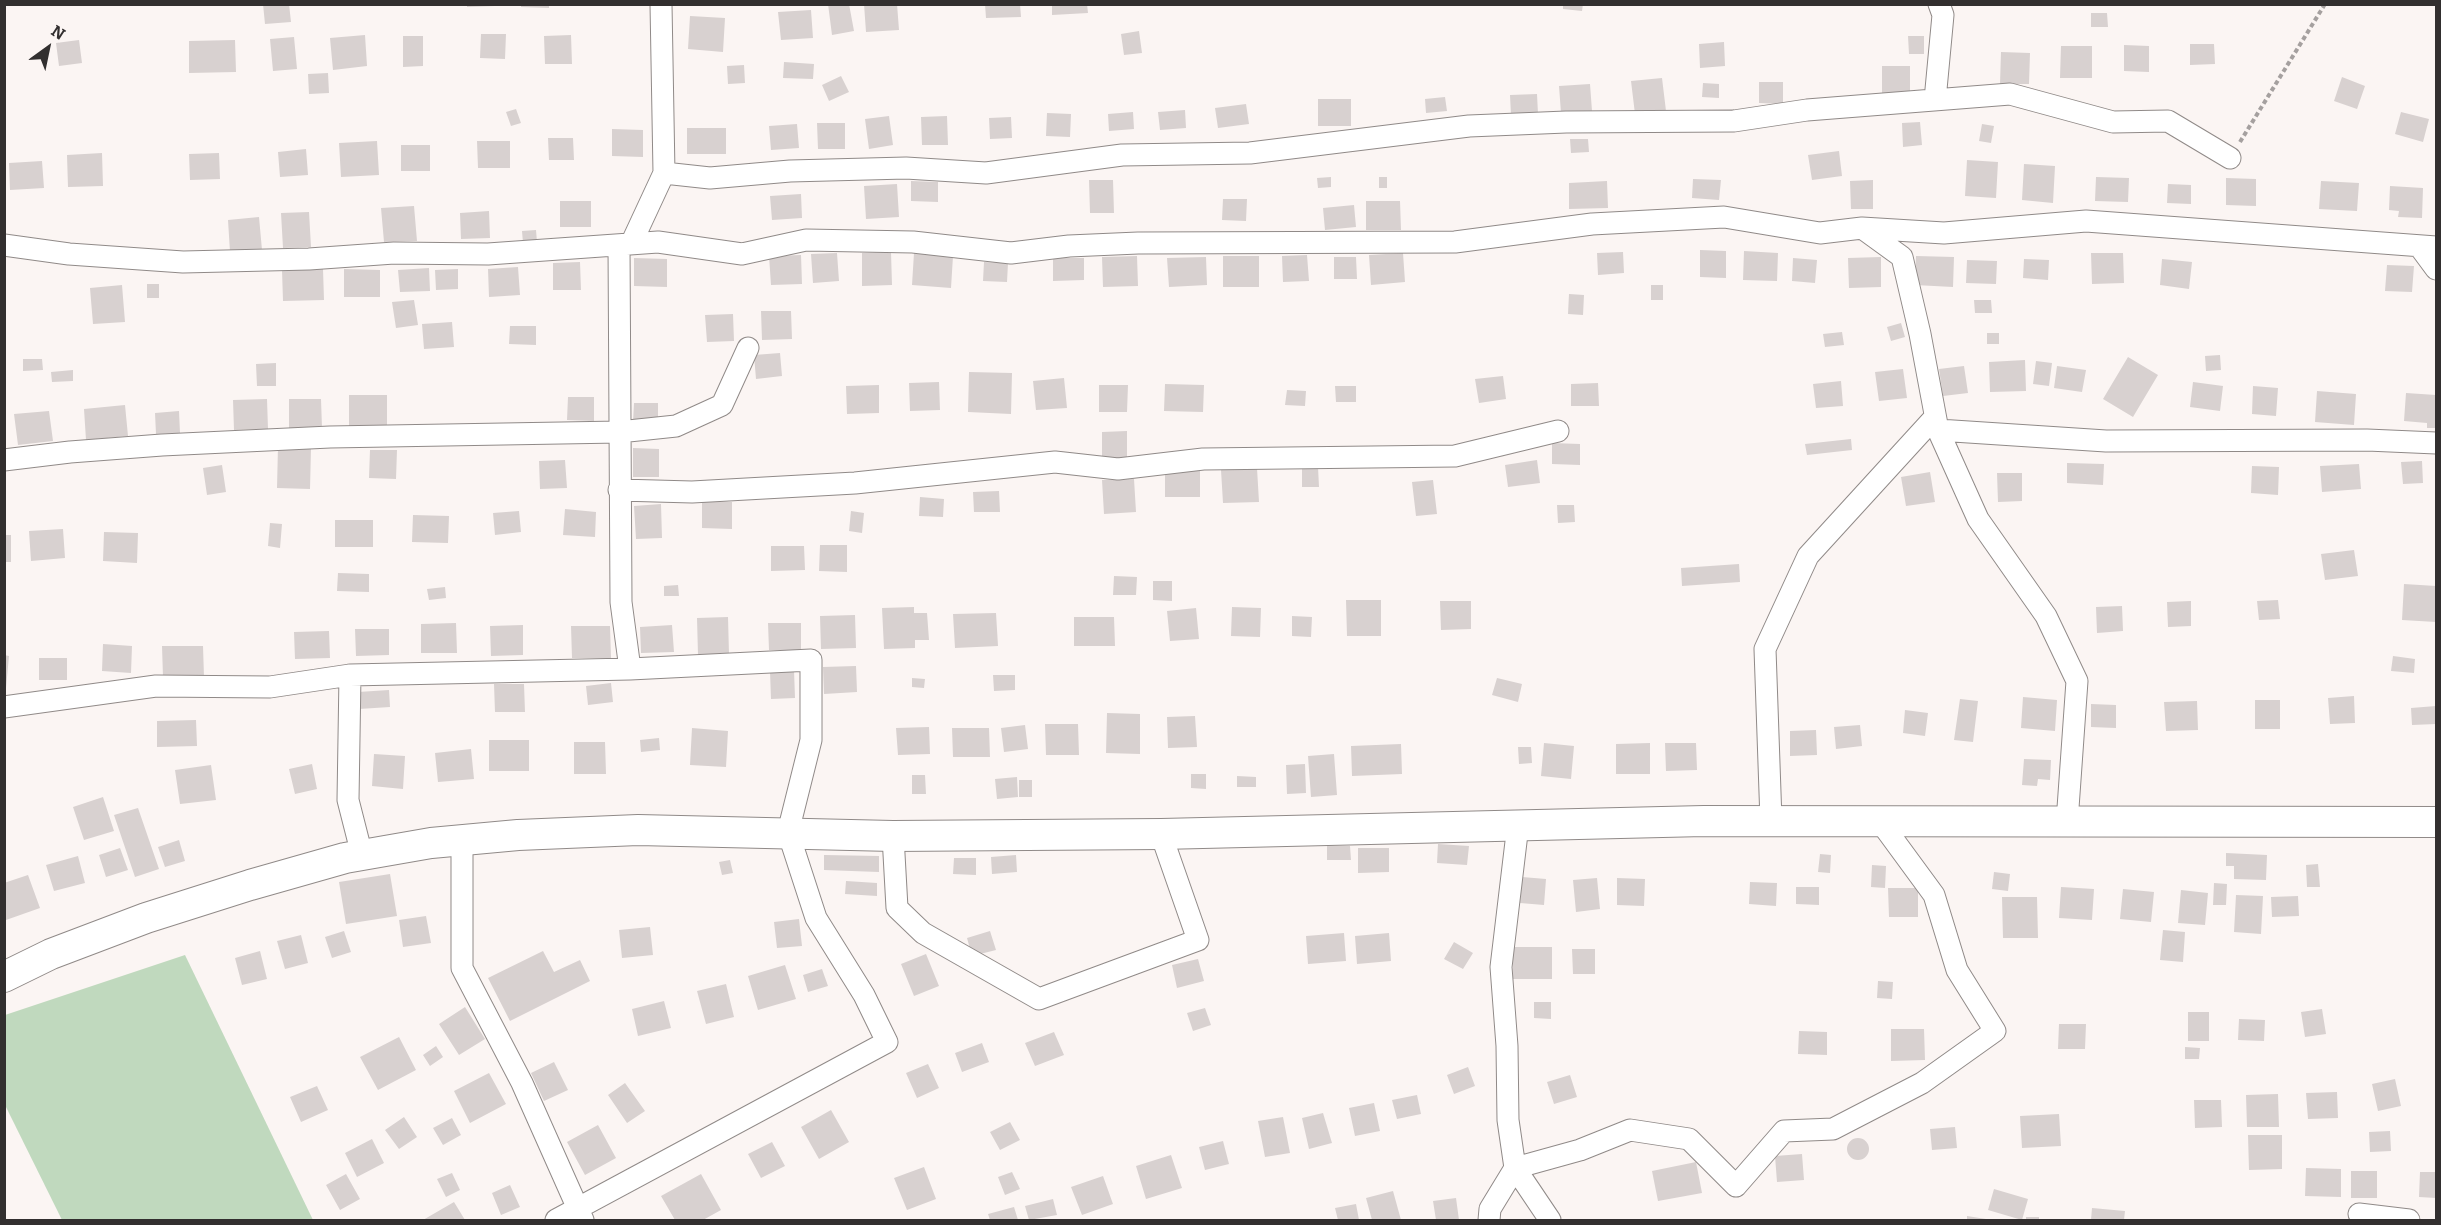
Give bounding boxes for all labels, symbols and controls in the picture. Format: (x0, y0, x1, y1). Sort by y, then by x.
north arrow (18, 18, 78, 78)
text: N (48, 21, 68, 44)

